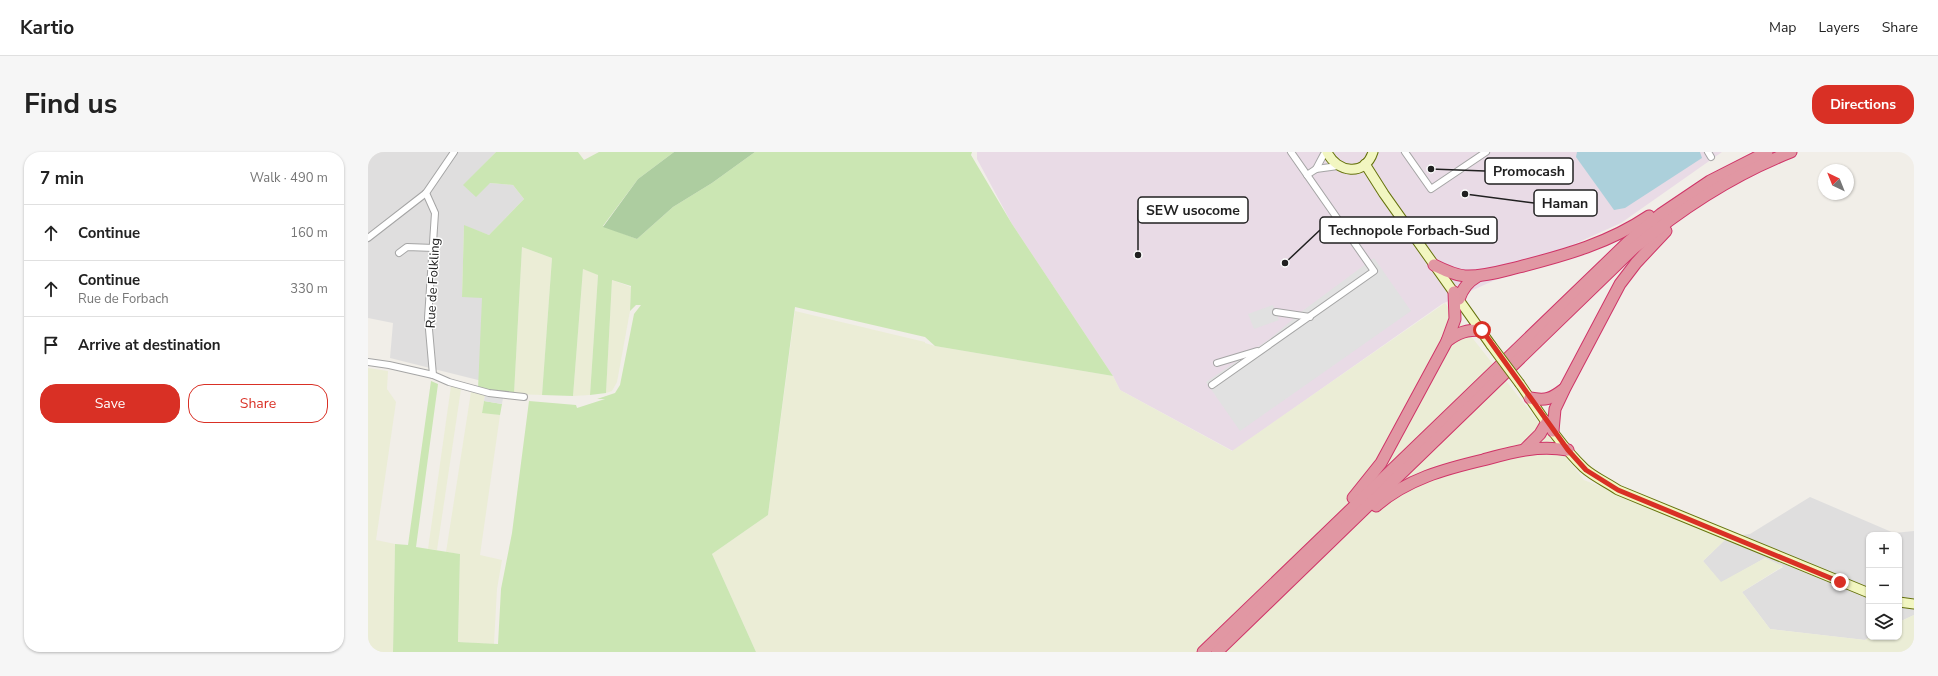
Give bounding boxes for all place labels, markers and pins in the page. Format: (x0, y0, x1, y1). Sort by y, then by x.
callout: Promocash (1485, 158, 1573, 184)
callout: Haman (1534, 190, 1597, 216)
callout: SEW usocome (1138, 197, 1248, 223)
callout: Technopole Forbach-Sud (1320, 217, 1497, 243)

